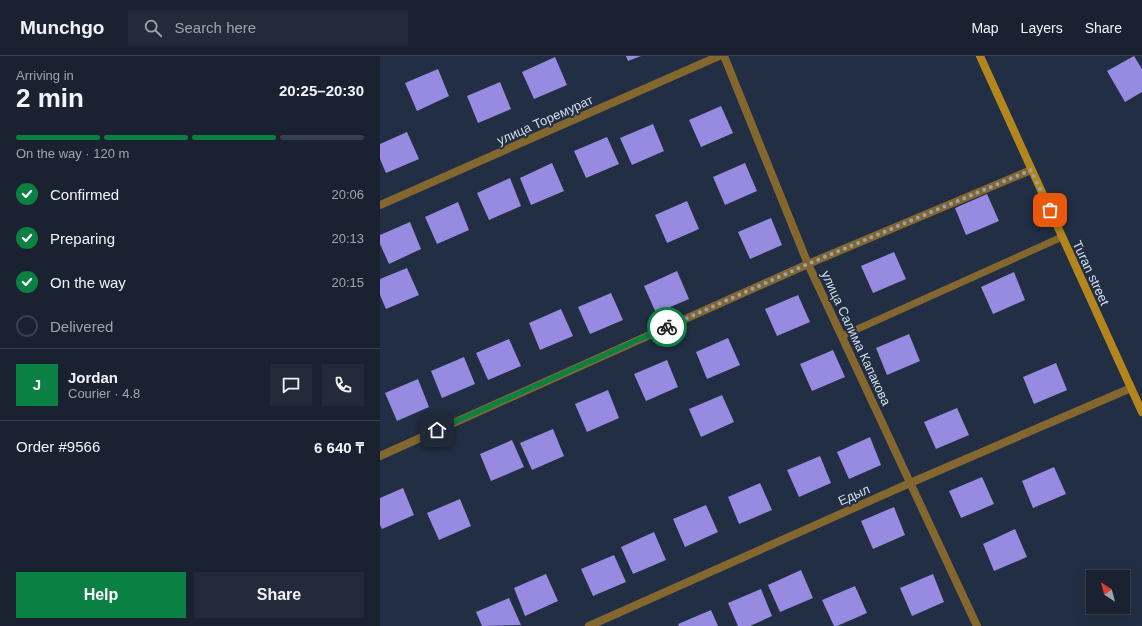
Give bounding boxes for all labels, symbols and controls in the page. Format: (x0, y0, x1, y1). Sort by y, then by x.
search box (128, 10, 408, 46)
text: Munchgo (20, 17, 104, 38)
icon: search (142, 17, 164, 39)
text: Search here (174, 19, 256, 36)
text: Map (971, 20, 999, 36)
text: Layers (1021, 20, 1063, 36)
text: Share (1085, 20, 1122, 36)
text: Arriving in (16, 68, 74, 83)
text: 20:25–20:30 (279, 82, 364, 99)
text: 2 min (16, 83, 84, 113)
street label: улица Торемурат (495, 92, 595, 148)
text: On the way · 120 m (16, 146, 129, 161)
icon: check (16, 183, 38, 205)
text: Confirmed (50, 186, 119, 203)
text: 20:06 (331, 187, 364, 202)
pin (1033, 193, 1067, 227)
icon: bag (1039, 199, 1061, 221)
icon: check (16, 227, 38, 249)
text: Preparing (50, 230, 115, 247)
text: 20:13 (331, 231, 364, 246)
street label: Turan street (1069, 238, 1113, 308)
street label: улица Салима Капакова (818, 268, 894, 408)
icon: check (16, 271, 38, 293)
text: On the way (50, 274, 126, 291)
text: 20:15 (331, 275, 364, 290)
courier (647, 307, 687, 347)
icon: bike (656, 316, 678, 338)
text: Delivered (50, 318, 113, 335)
button: chat (270, 364, 312, 406)
button: phone (322, 364, 364, 406)
text: Jordan (68, 369, 118, 386)
text: J (33, 376, 41, 393)
text: Courier · 4.8 (68, 386, 140, 401)
pin (420, 413, 454, 447)
icon: home (426, 419, 448, 441)
text: Order #9566 (16, 438, 100, 455)
text: 6 640 ₸ (314, 439, 364, 456)
street label: Едыл (836, 481, 872, 509)
north arrow (1086, 570, 1130, 614)
map controls (1086, 570, 1130, 614)
button: Help (16, 572, 186, 618)
button: Share (194, 572, 364, 618)

